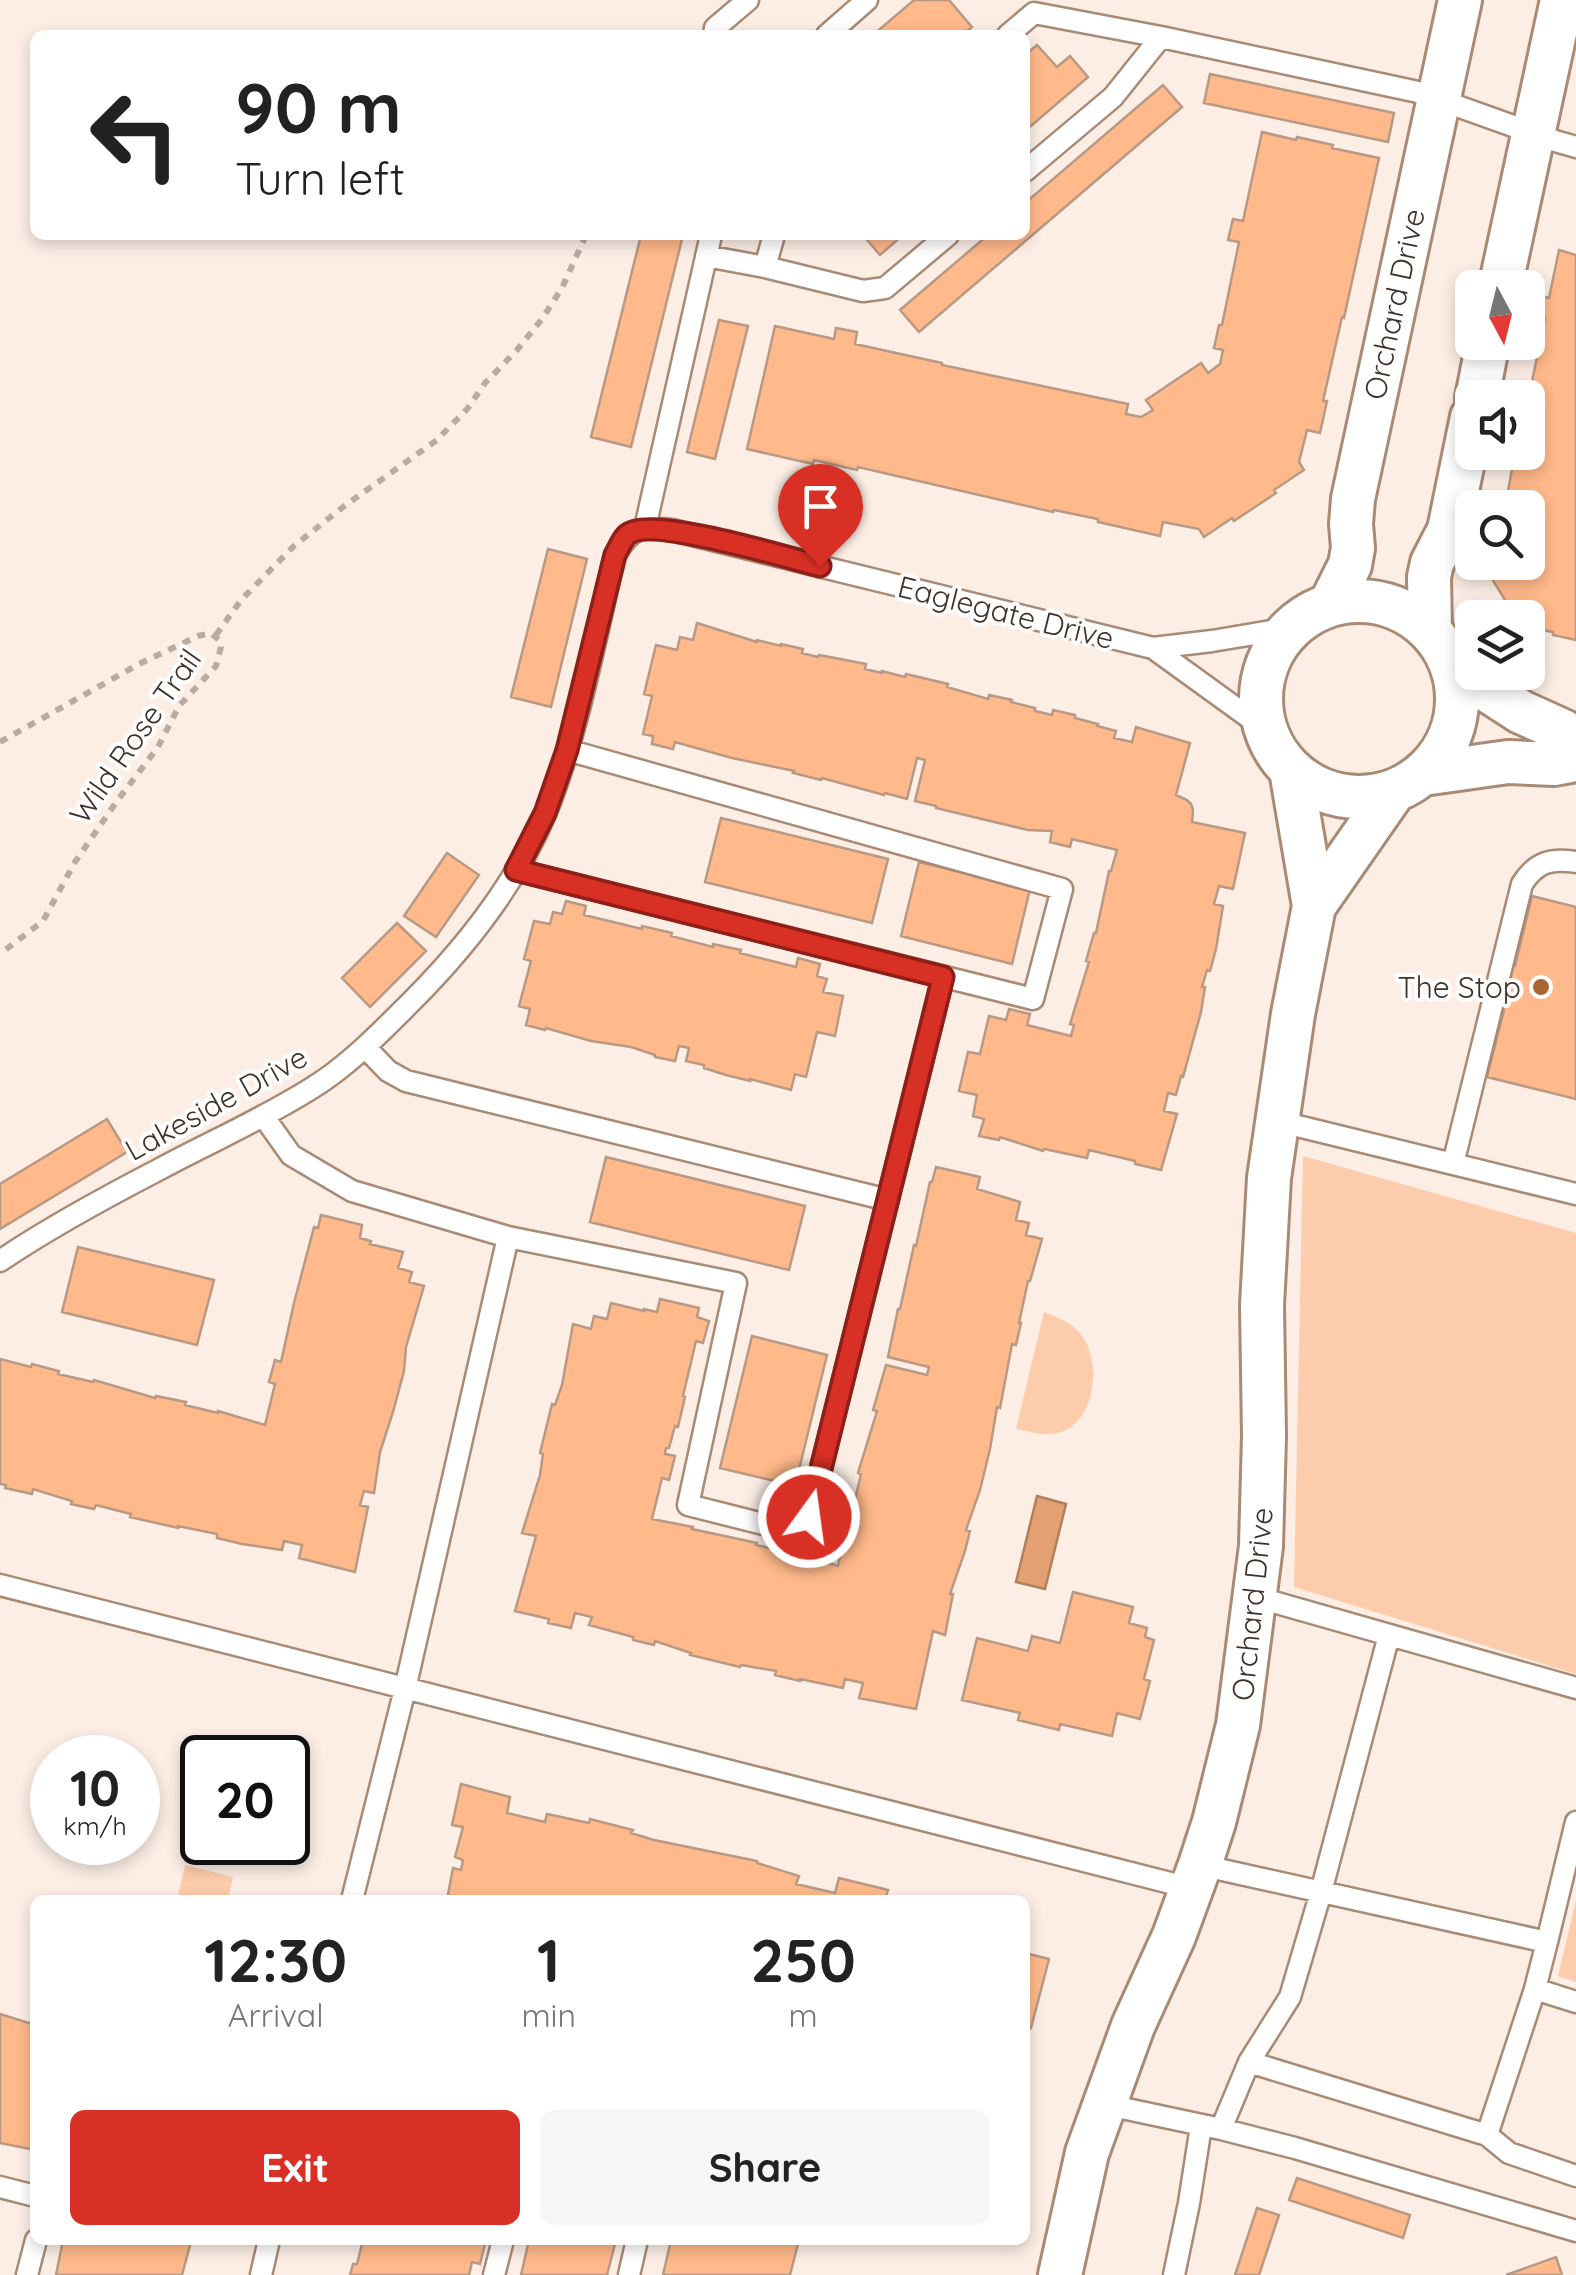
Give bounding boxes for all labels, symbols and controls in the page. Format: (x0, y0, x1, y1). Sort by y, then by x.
text: 90 m (235, 63, 402, 151)
icon: left (70, 70, 200, 200)
text: Turn left (235, 150, 405, 206)
street label: Orchard Drive (1355, 205, 1433, 403)
north arrow (1455, 270, 1545, 360)
map controls (1455, 270, 1545, 690)
button: sound (1455, 380, 1545, 470)
pin (778, 464, 863, 567)
icon: arrive (793, 479, 848, 534)
button: search (1455, 490, 1545, 580)
street label: Eaglegate Drive (894, 567, 1118, 657)
button: layers (1455, 600, 1545, 690)
street label: Wild Rose Trail (61, 641, 209, 831)
place label: The Stop (1398, 968, 1521, 1006)
marker: The Stop (1530, 976, 1552, 998)
street label: Lakeside Drive (118, 1037, 314, 1169)
position arrow (757, 1465, 861, 1569)
street label: Orchard Drive (1223, 1505, 1281, 1703)
speed limit sign: 20 (180, 1735, 310, 1865)
text: 10 (70, 1756, 120, 1819)
text: km/h (63, 1810, 127, 1841)
text: 12:30 (204, 1922, 347, 1997)
text: 1 (537, 1922, 560, 1997)
text: 250 (750, 1922, 856, 1997)
text: Arrival (228, 1995, 324, 2035)
text: min (521, 1995, 576, 2035)
text: m (788, 1995, 818, 2035)
button: Exit (70, 2110, 520, 2225)
button: Share (540, 2110, 990, 2225)

